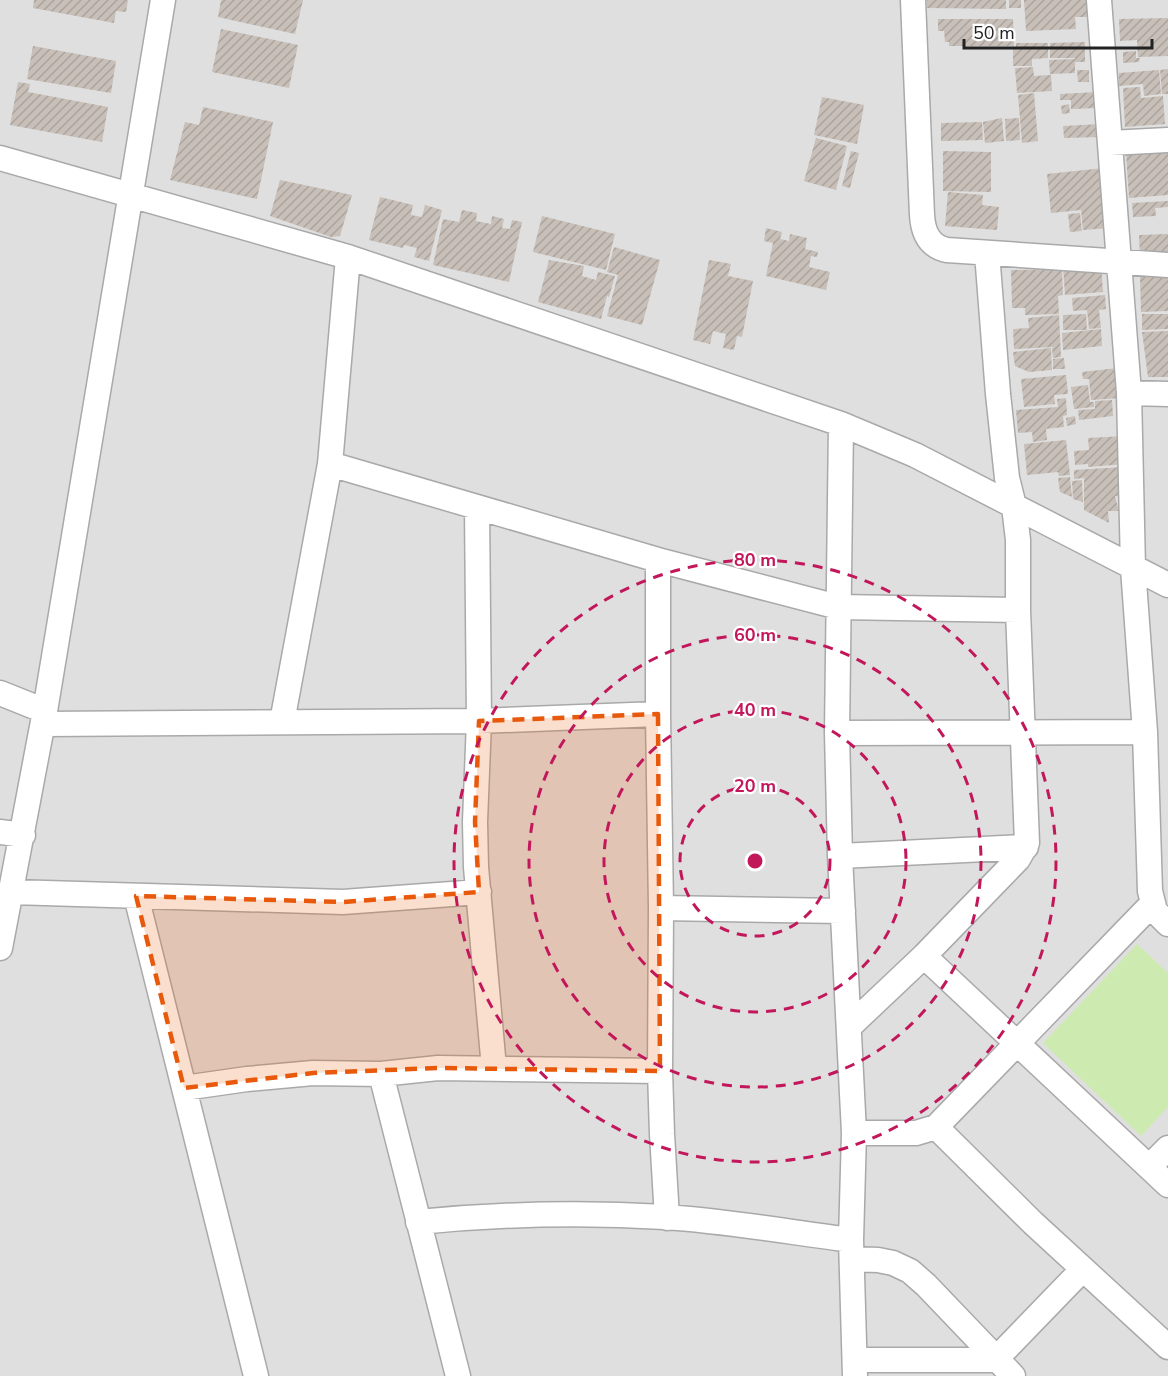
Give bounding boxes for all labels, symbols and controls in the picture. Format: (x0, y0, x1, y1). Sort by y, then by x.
scale bar (964, 12, 1152, 50)
text: 50 m (973, 21, 1015, 45)
text: 80 m (734, 548, 776, 572)
text: 60 m (734, 623, 776, 647)
text: 40 m (734, 698, 776, 722)
text: 20 m (734, 774, 776, 798)
centre of rings (745, 851, 765, 871)

